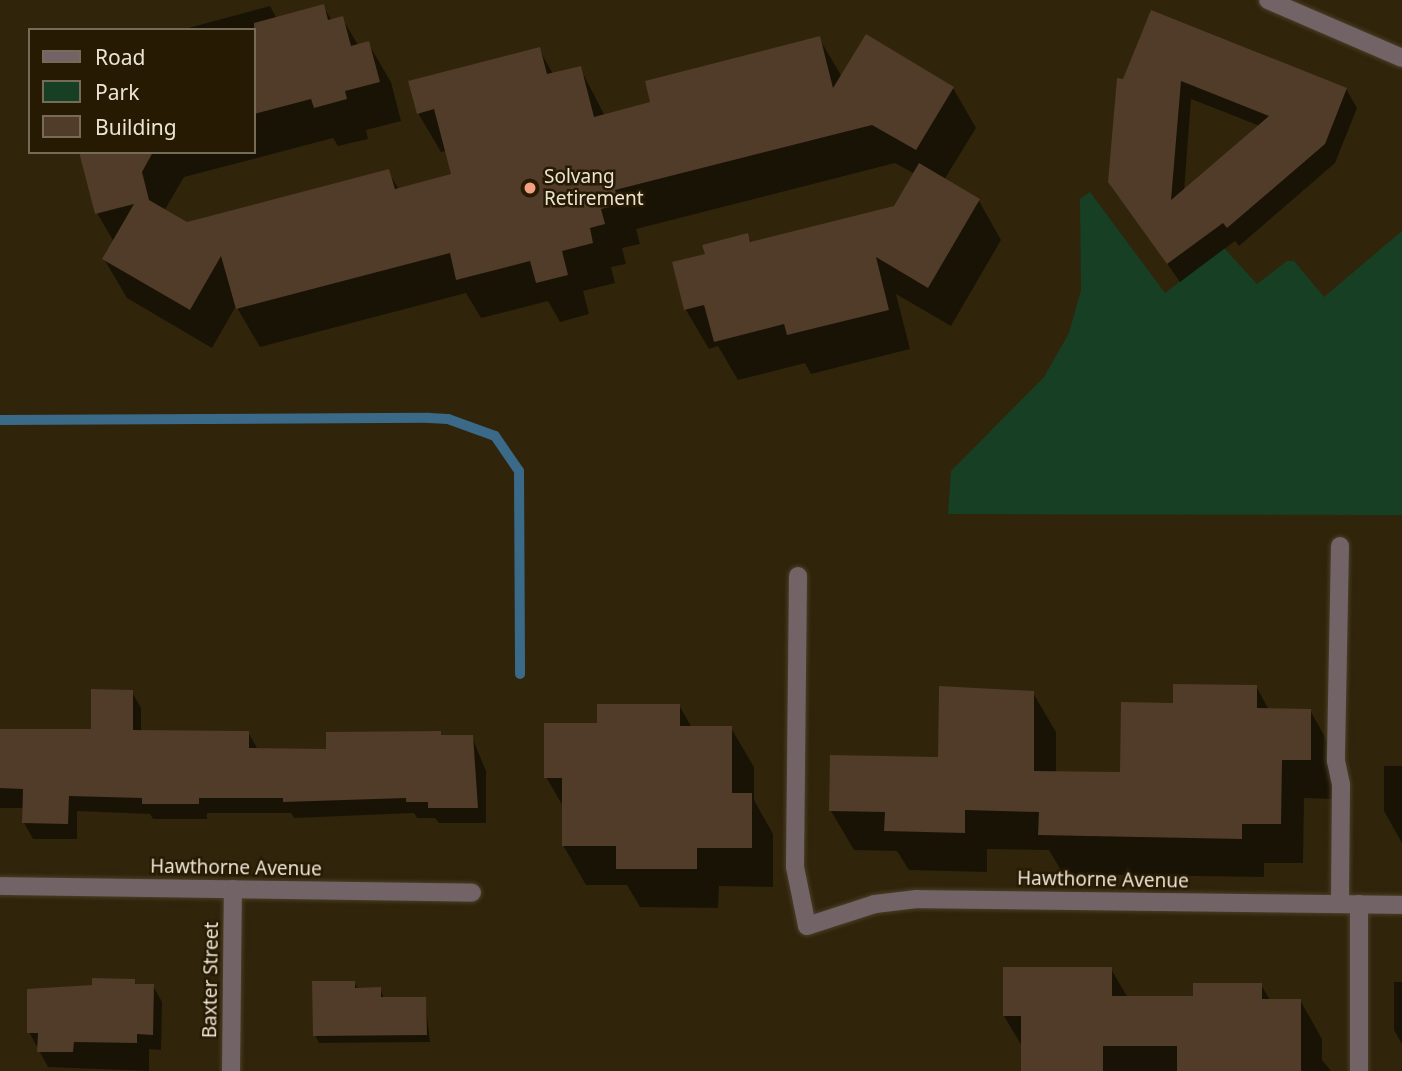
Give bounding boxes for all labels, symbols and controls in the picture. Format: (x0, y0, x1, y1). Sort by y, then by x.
legend (28, 28, 256, 154)
text: Road (95, 43, 145, 71)
text: Park (95, 78, 139, 106)
text: Building (95, 113, 177, 141)
place label: Solvang Retirement (544, 166, 644, 210)
marker: Solvang Retirement (522, 180, 538, 196)
street label: Hawthorne Avenue (150, 855, 322, 881)
street label: Hawthorne Avenue (1017, 867, 1189, 893)
street label: Baxter Street (199, 922, 223, 1038)

